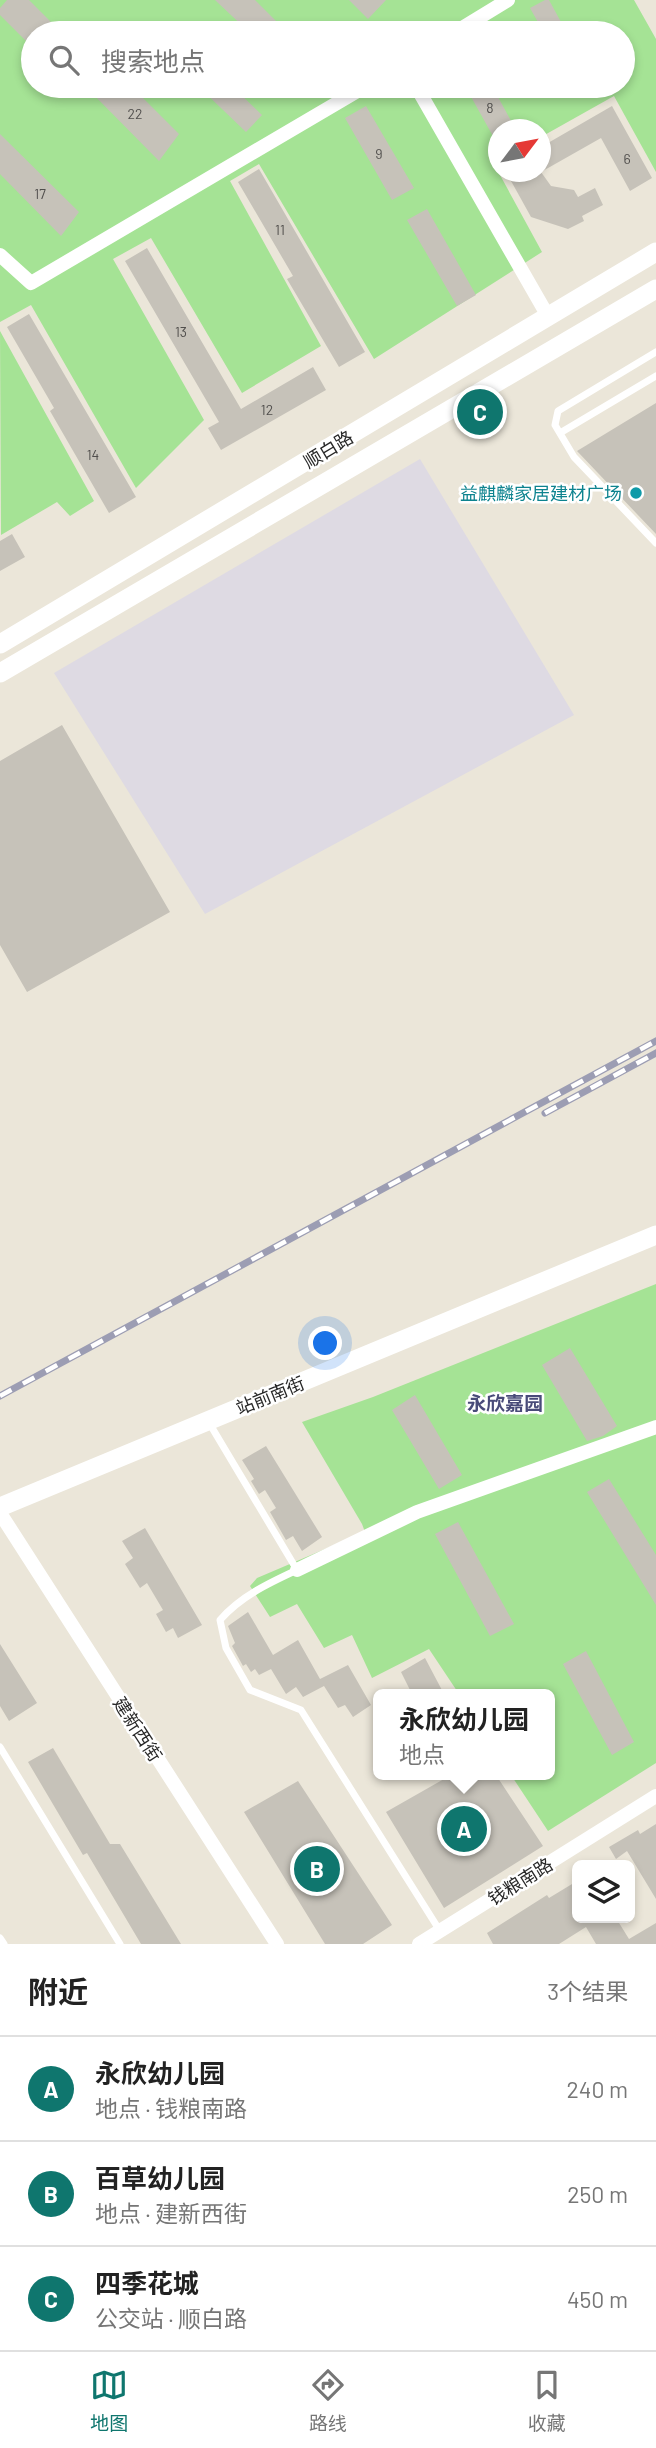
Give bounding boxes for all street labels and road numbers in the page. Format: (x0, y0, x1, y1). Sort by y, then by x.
street label: 顺白路 (299, 426, 357, 472)
street label: 站前南街 (233, 1371, 307, 1419)
street label: 建新西街 (109, 1693, 167, 1765)
street label: 钱粮南路 (484, 1853, 556, 1909)

